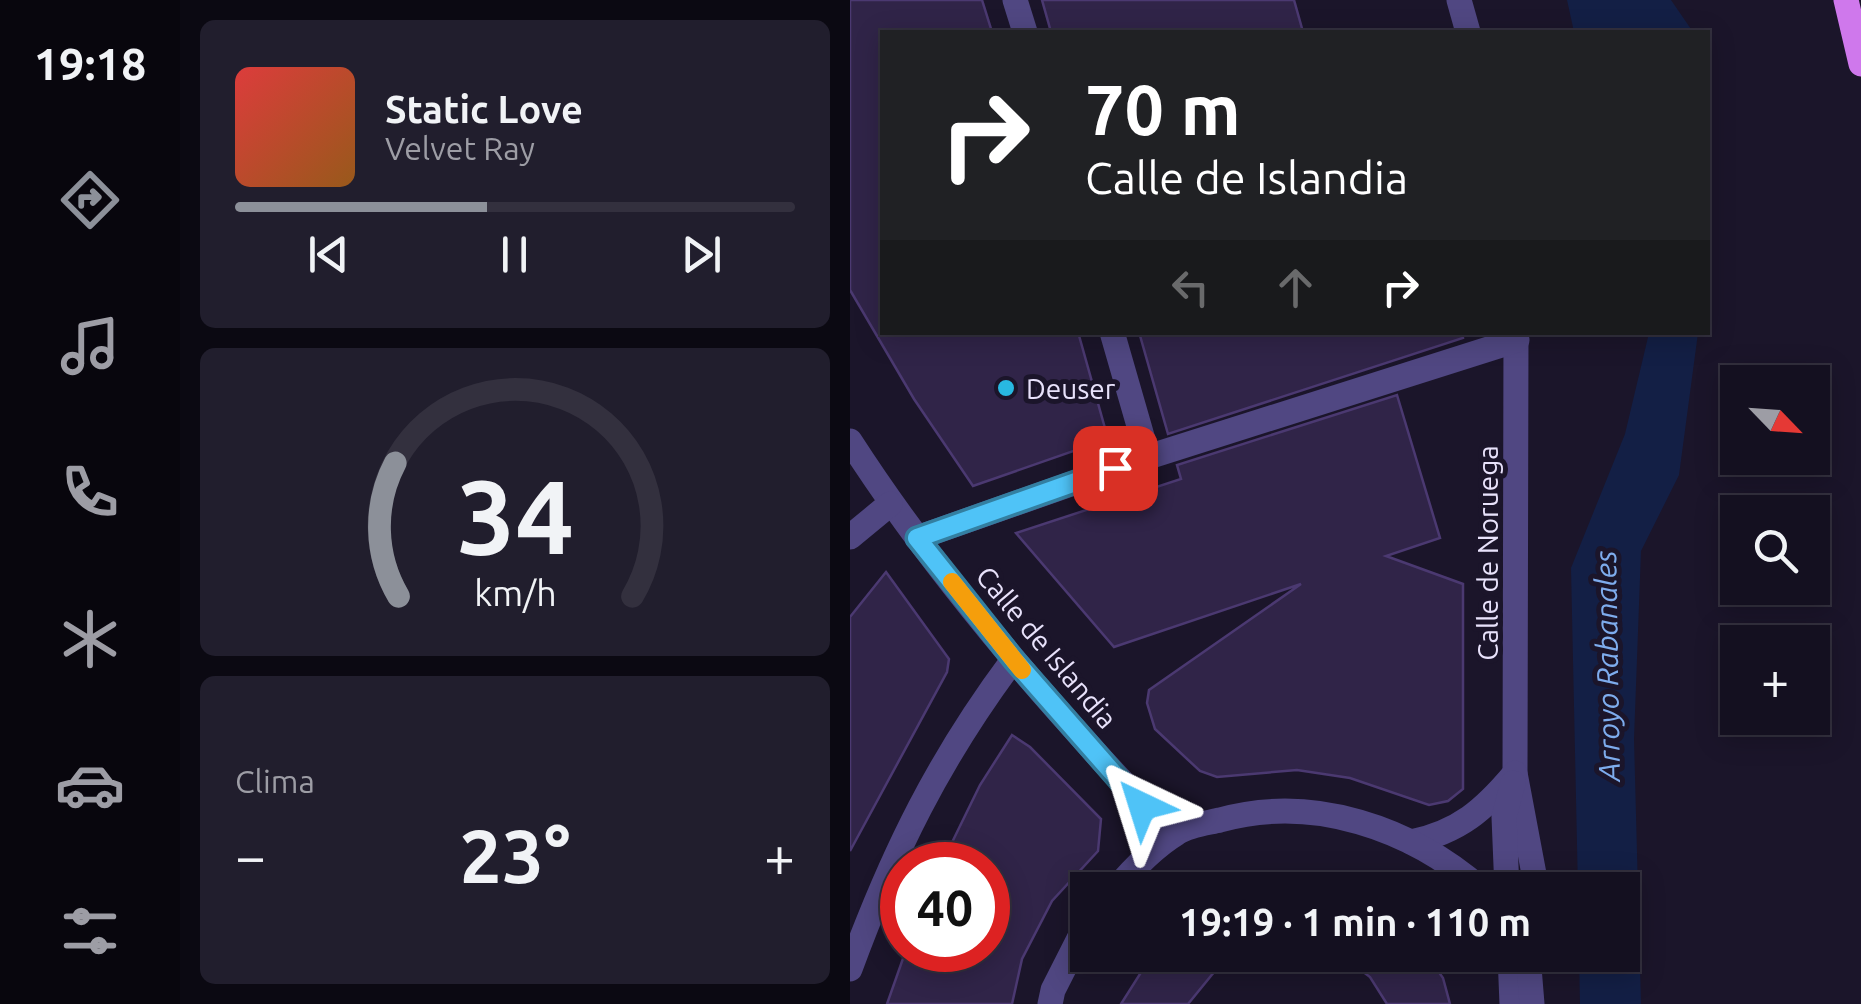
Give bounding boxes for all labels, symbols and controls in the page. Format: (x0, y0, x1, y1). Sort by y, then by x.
text: 19:18 (34, 38, 146, 89)
icon: right (920, 70, 1050, 200)
text: 70 m (1085, 70, 1241, 148)
text: Static Love (385, 88, 583, 130)
text: Velvet Ray (385, 130, 535, 166)
text: Calle de Islandia (1085, 152, 1408, 203)
icon: directions (55, 165, 125, 235)
icon: previous (301, 227, 356, 282)
icon: pause (487, 227, 542, 282)
icon: next (674, 227, 729, 282)
icon: left (1163, 260, 1218, 315)
icon: ahead (1268, 260, 1323, 315)
icon: right (1373, 260, 1428, 315)
icon: music (55, 311, 125, 381)
north arrow (1720, 365, 1830, 475)
map controls (1720, 365, 1830, 735)
place label: Deuser (1026, 373, 1116, 404)
marker: Deuser (995, 377, 1017, 399)
pin (1073, 426, 1158, 511)
icon: arrive (1088, 441, 1143, 496)
street label: Calle de Noruega (1472, 445, 1503, 661)
icon: phone (55, 457, 125, 527)
text: 34 (456, 457, 574, 574)
button: search (1720, 495, 1830, 605)
water label: Arroyo Rabanales (1588, 550, 1626, 784)
street label: Calle de Islandia (971, 560, 1123, 734)
text: km/h (474, 573, 556, 613)
icon: climate (55, 604, 125, 674)
button: + (1720, 625, 1830, 735)
icon: car (55, 750, 125, 820)
position arrow (1090, 754, 1194, 858)
text: Clima (235, 763, 315, 799)
text: 23° (459, 813, 571, 897)
text: − (235, 825, 266, 886)
text: + (764, 825, 795, 886)
speed limit sign: 40 (880, 842, 1010, 972)
icon: filters (55, 896, 125, 966)
text: 19:19 · 1 min · 110 m (1179, 901, 1531, 943)

